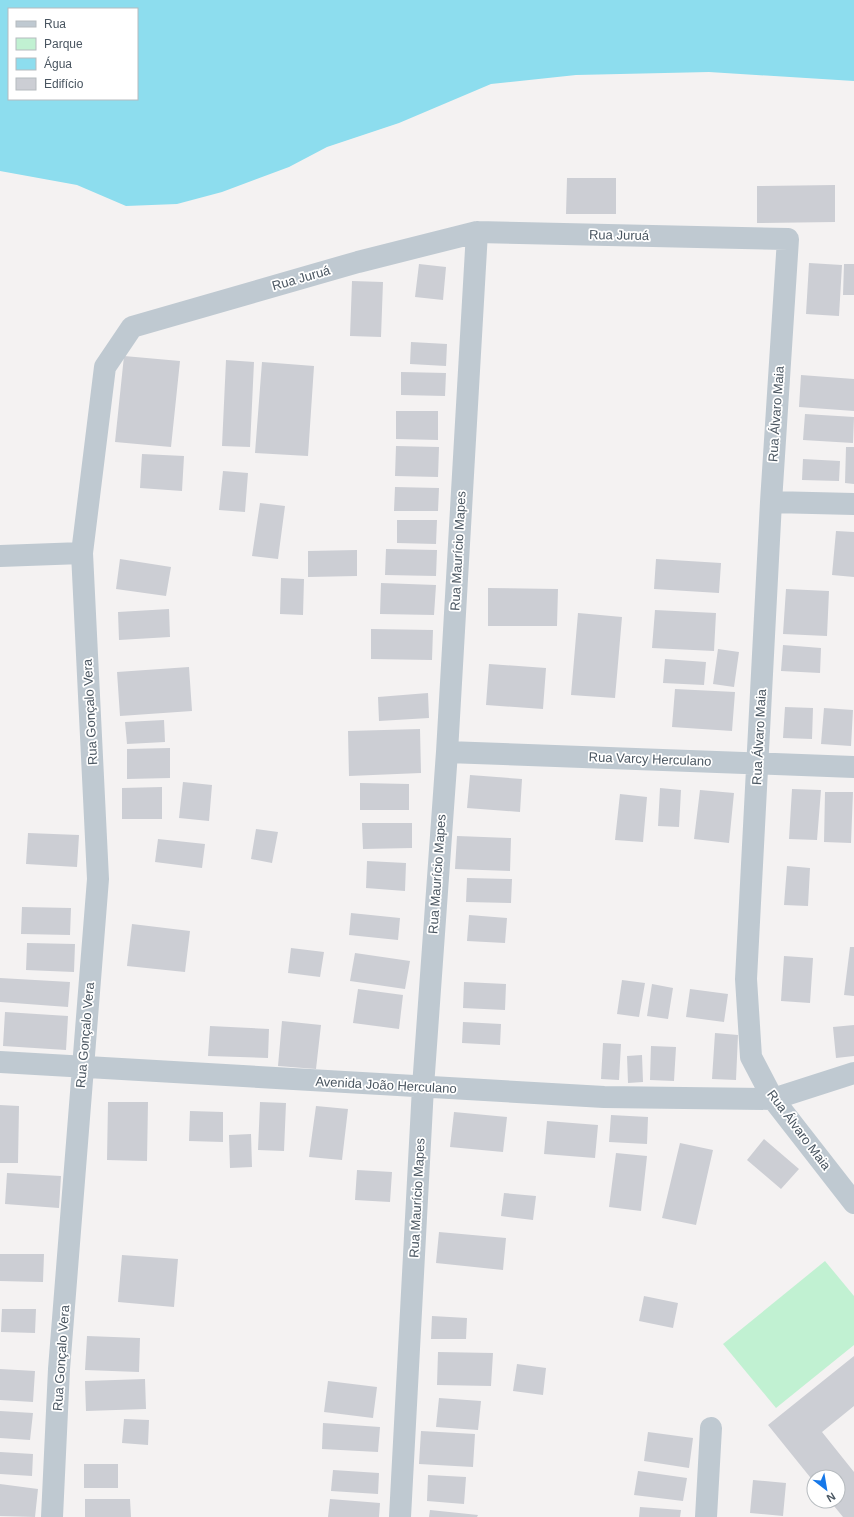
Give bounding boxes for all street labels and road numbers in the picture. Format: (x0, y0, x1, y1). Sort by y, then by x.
street label: Rua Juruá (589, 227, 650, 243)
street label: Rua Juruá (270, 262, 333, 293)
street label: Rua Álvaro Maia (765, 365, 787, 462)
street label: Rua Maurício Mapes (447, 490, 469, 611)
street label: Rua Gonçalo Vera (80, 658, 100, 765)
street label: Rua Álvaro Maia (749, 688, 769, 785)
street label: Rua Varcy Herculano (588, 749, 712, 769)
street label: Rua Maurício Mapes (425, 813, 449, 934)
street label: Rua Gonçalo Vera (73, 981, 97, 1089)
street label: Avenida João Herculano (315, 1074, 457, 1096)
street label: Rua Álvaro Maia (764, 1087, 834, 1173)
street label: Rua Maurício Mapes (406, 1137, 428, 1258)
street label: Rua Gonçalo Vera (50, 1304, 72, 1412)

